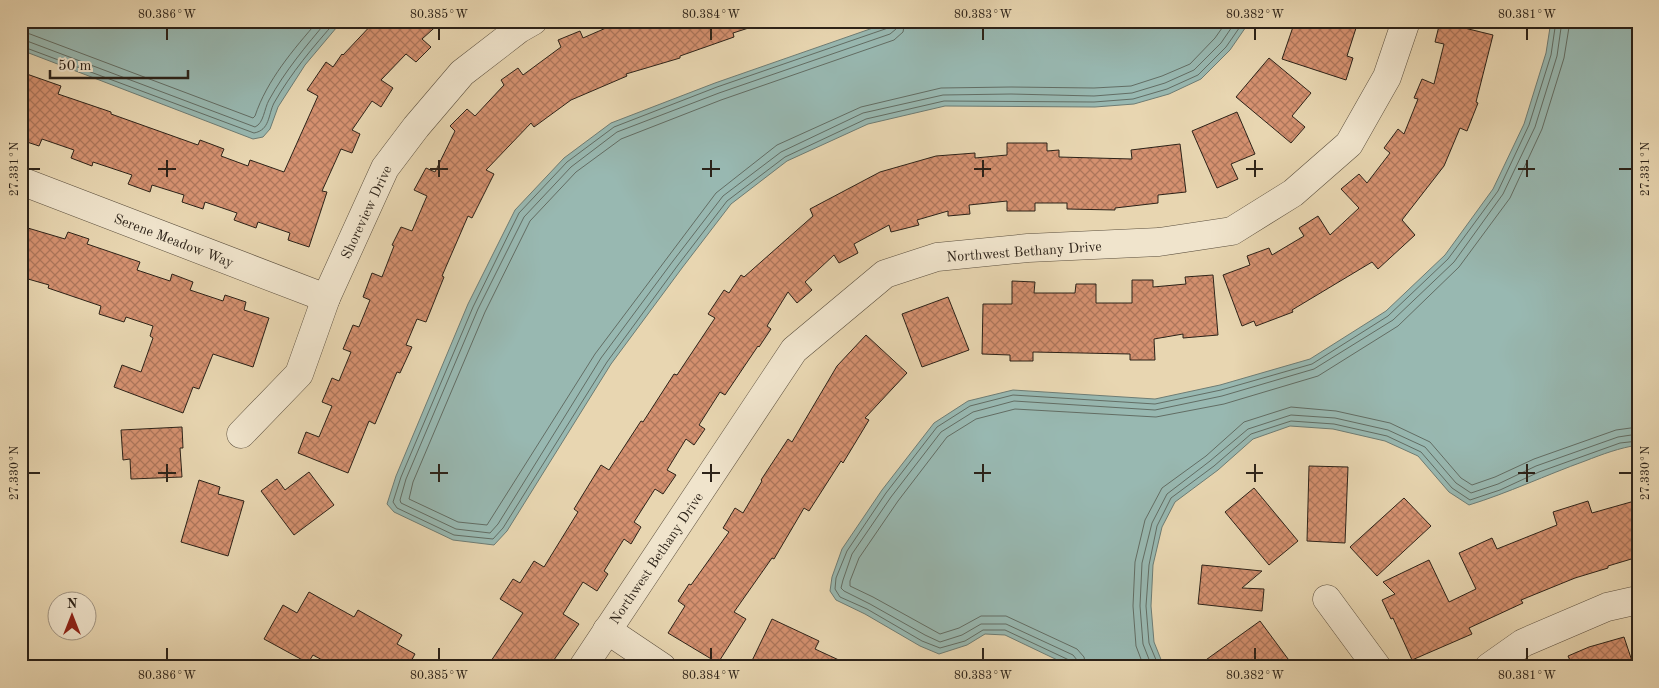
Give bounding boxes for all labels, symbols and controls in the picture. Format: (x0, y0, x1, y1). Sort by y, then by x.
text: 80.385°W (410, 8, 468, 21)
text: 80.386°W (138, 9, 196, 21)
text: 80.384°W (682, 9, 740, 21)
text: 80.383°W (954, 9, 1012, 21)
text: 80.382°W (1226, 9, 1284, 21)
text: 80.381°W (1498, 9, 1556, 21)
scale bar (50, 48, 188, 80)
text: 50 m (58, 59, 92, 74)
text: 27.331°N (9, 142, 21, 196)
text: 27.331°N (1640, 142, 1652, 196)
street label: Shoreview Drive (339, 163, 395, 261)
street label: Serene Meadow Way (112, 212, 236, 270)
street label: Northwest Bethany Drive (946, 240, 1102, 264)
text: 27.330°N (9, 446, 21, 500)
text: 27.330°N (1640, 446, 1652, 500)
street label: Northwest Bethany Drive (608, 490, 706, 627)
north arrow (48, 590, 98, 640)
text: N (67, 597, 78, 611)
text: 80.385°W (410, 669, 468, 682)
text: 80.386°W (138, 670, 196, 682)
text: 80.384°W (682, 670, 740, 682)
text: 80.383°W (954, 670, 1012, 682)
text: 80.382°W (1226, 670, 1284, 682)
text: 80.381°W (1498, 670, 1556, 682)

